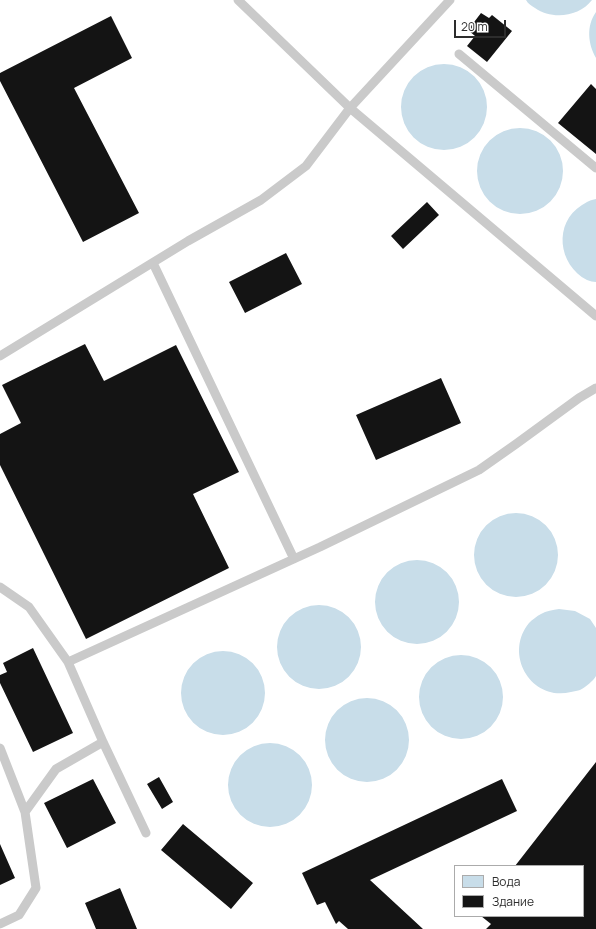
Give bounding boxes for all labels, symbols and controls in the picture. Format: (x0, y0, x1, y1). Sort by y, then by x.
scale bar (456, 12, 508, 38)
text: 20 m (461, 18, 488, 35)
legend (454, 865, 584, 917)
text: Вода (492, 873, 520, 890)
text: Здание (492, 893, 534, 910)

